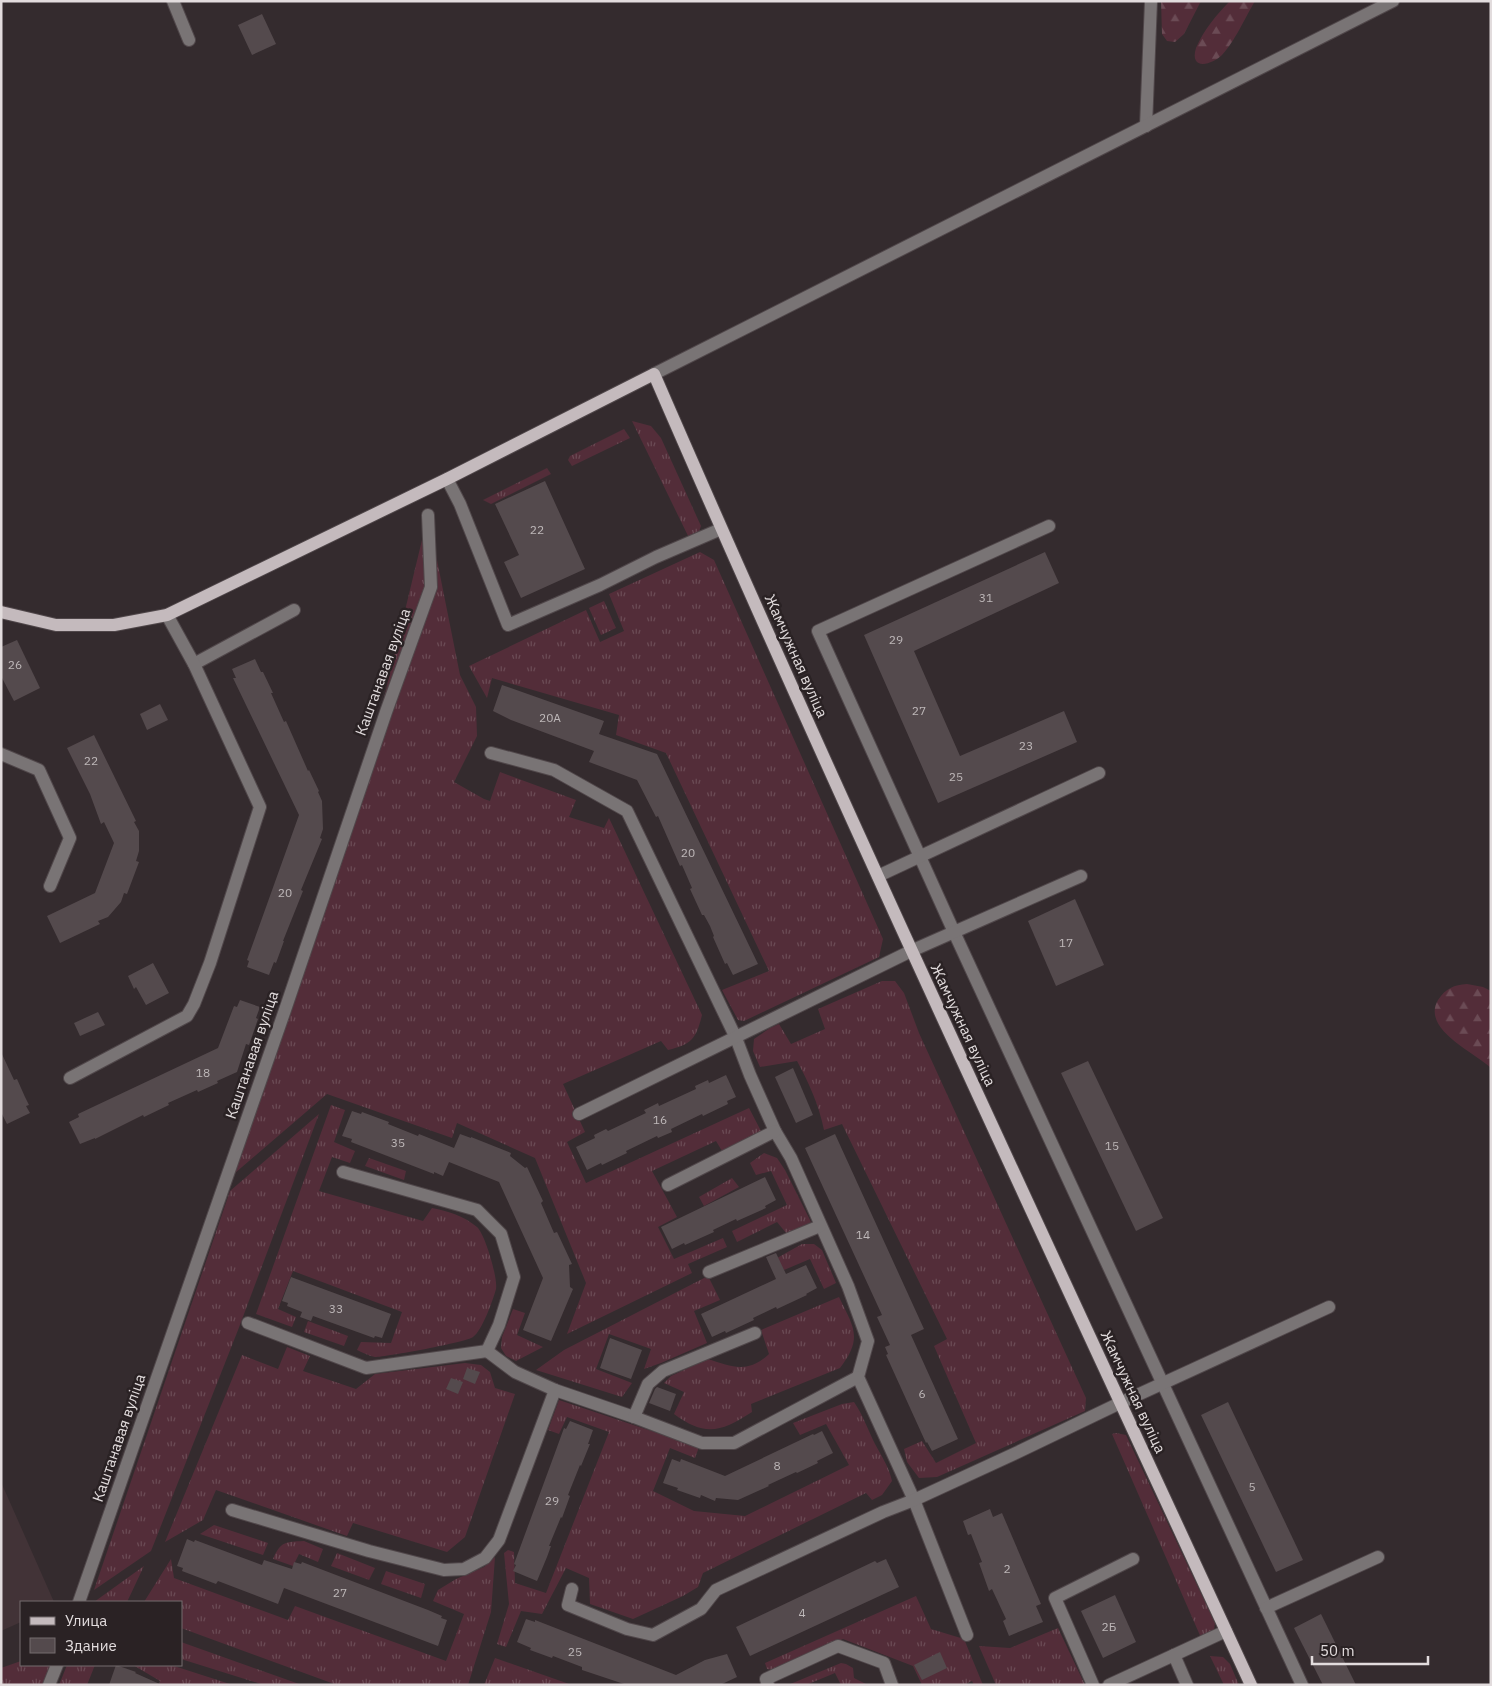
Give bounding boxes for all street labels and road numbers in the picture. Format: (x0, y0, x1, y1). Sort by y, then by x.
street label: Жамчужная вуліца (761, 591, 832, 721)
street label: Каштанавая вуліца (351, 606, 414, 738)
street label: Жамчужная вуліца (927, 960, 1000, 1089)
street label: Каштанавая вуліца (221, 988, 282, 1121)
street label: Жамчужная вуліца (1097, 1327, 1170, 1456)
street label: Каштанавая вуліца (88, 1371, 149, 1504)

